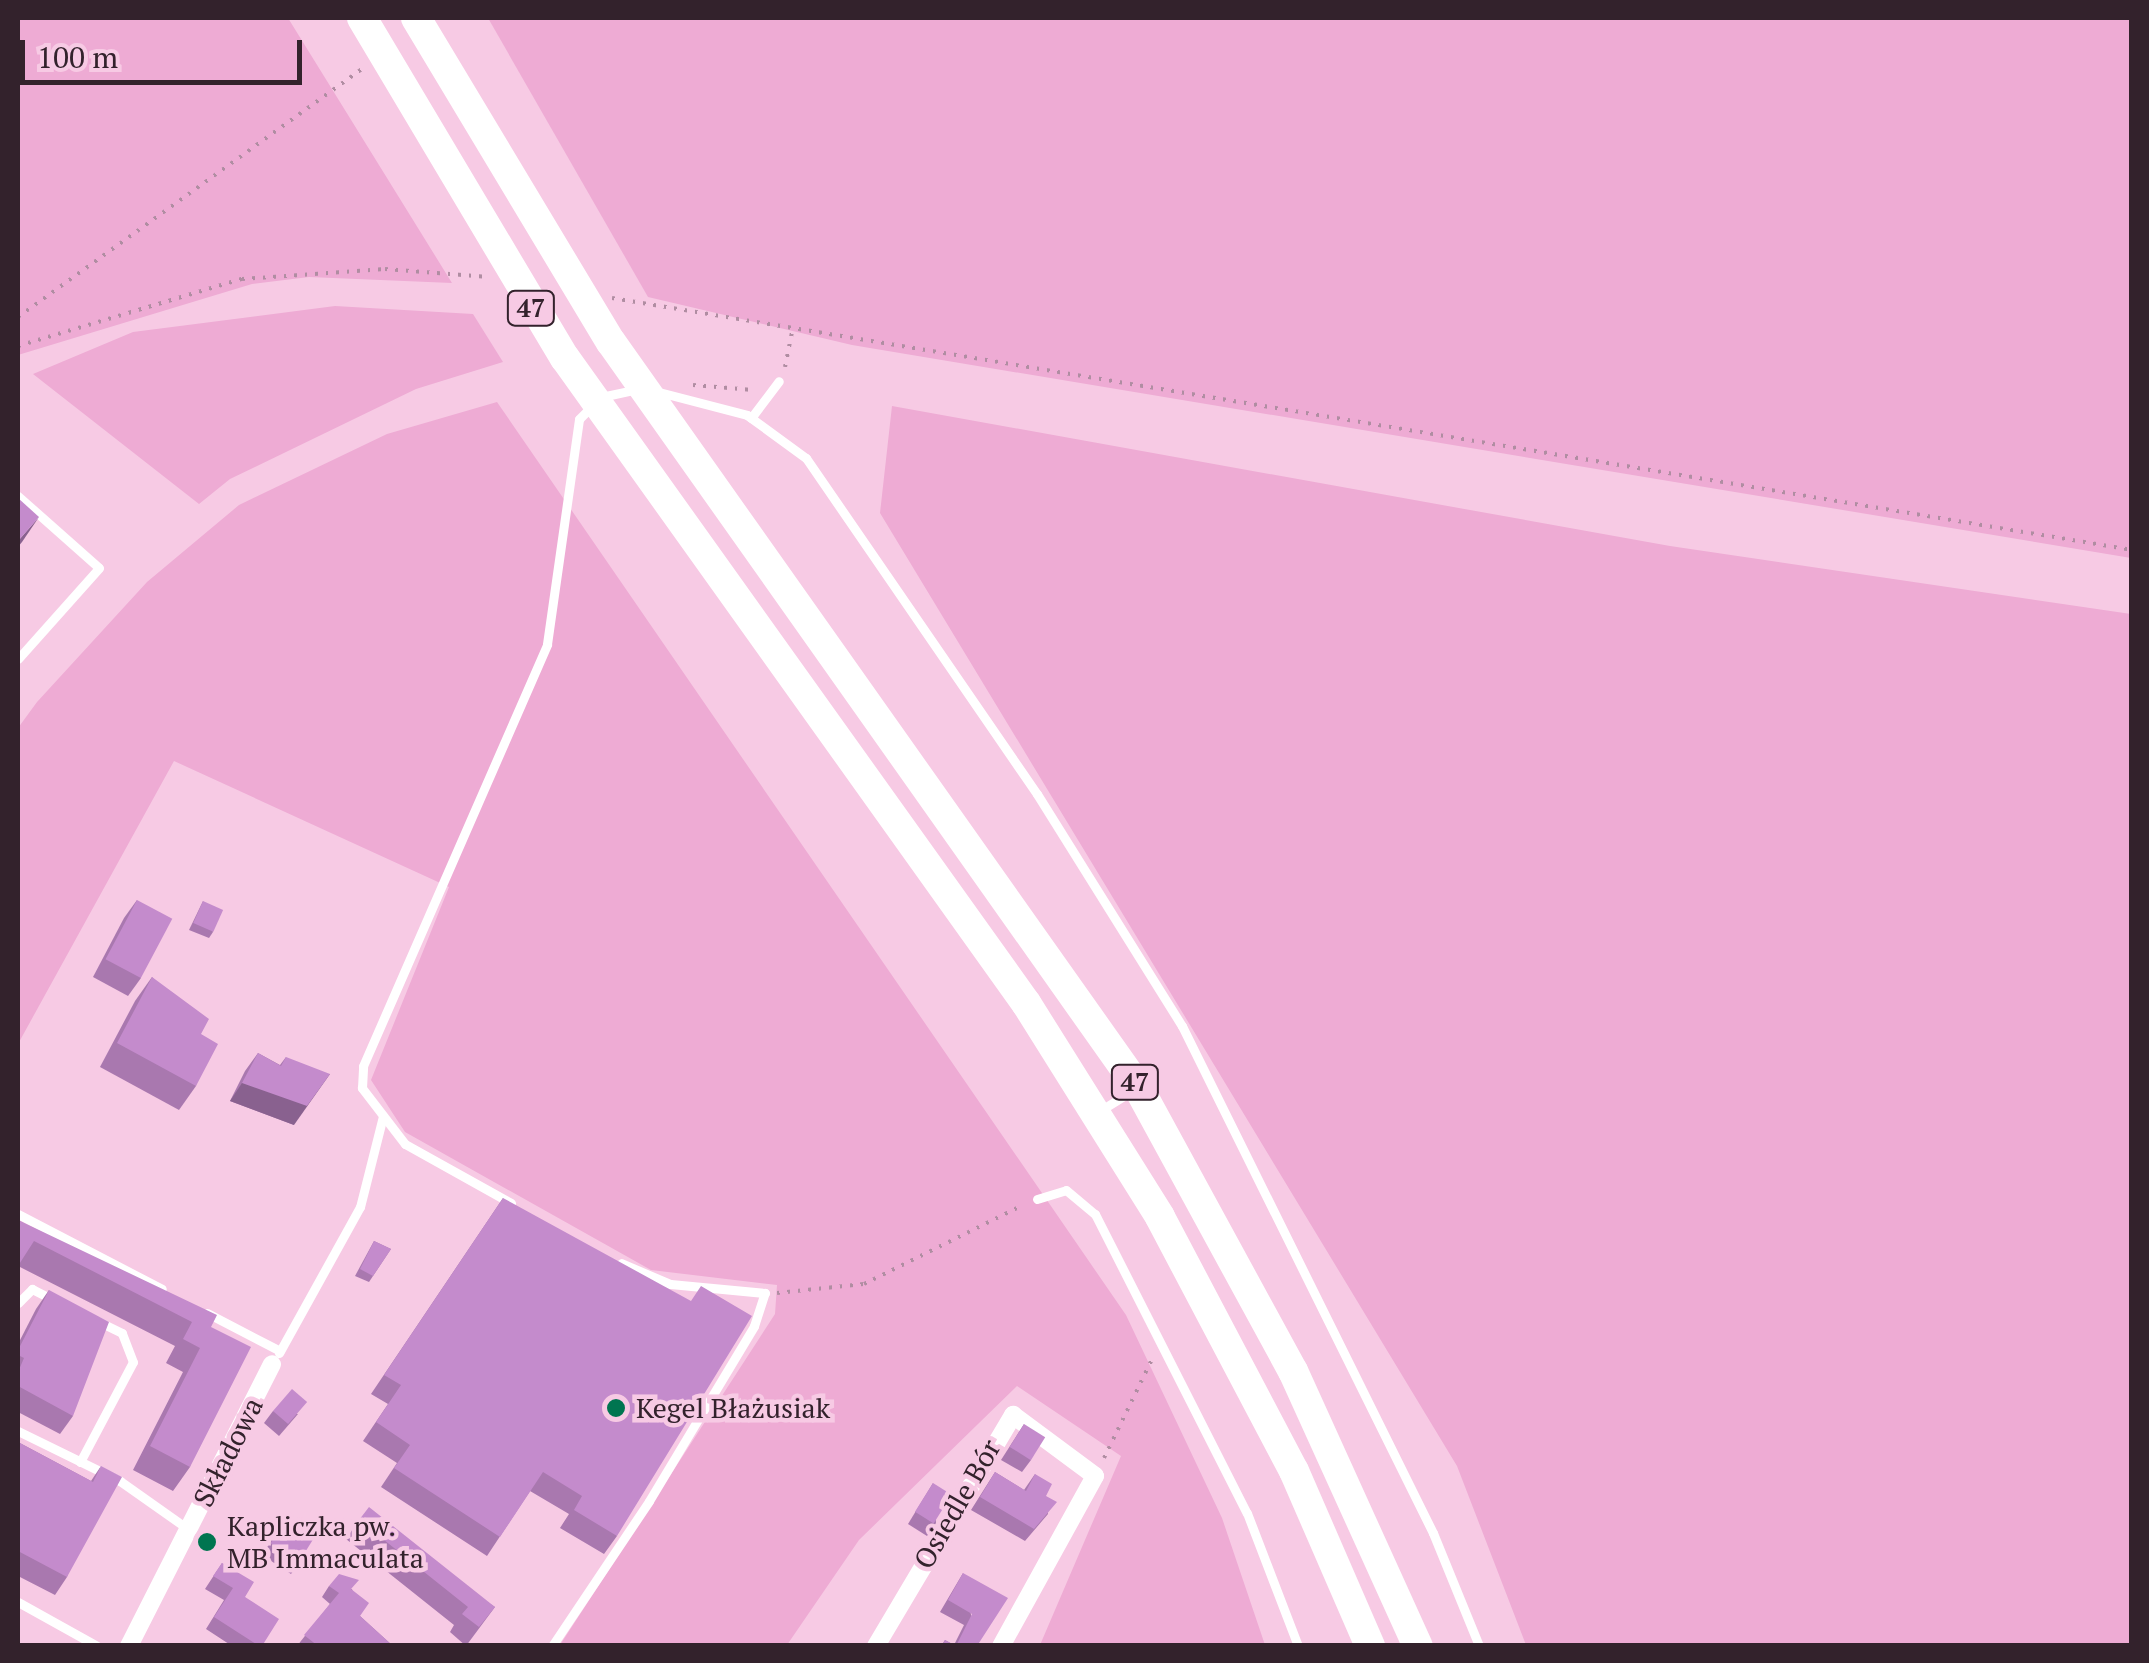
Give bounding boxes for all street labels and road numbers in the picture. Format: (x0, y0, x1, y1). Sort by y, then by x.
road number: 47 (506, 288, 556, 328)
road number: 47 (1110, 1062, 1160, 1102)
street label: Składowa (186, 1392, 270, 1512)
street label: Osiedle Bór (907, 1433, 1007, 1575)

